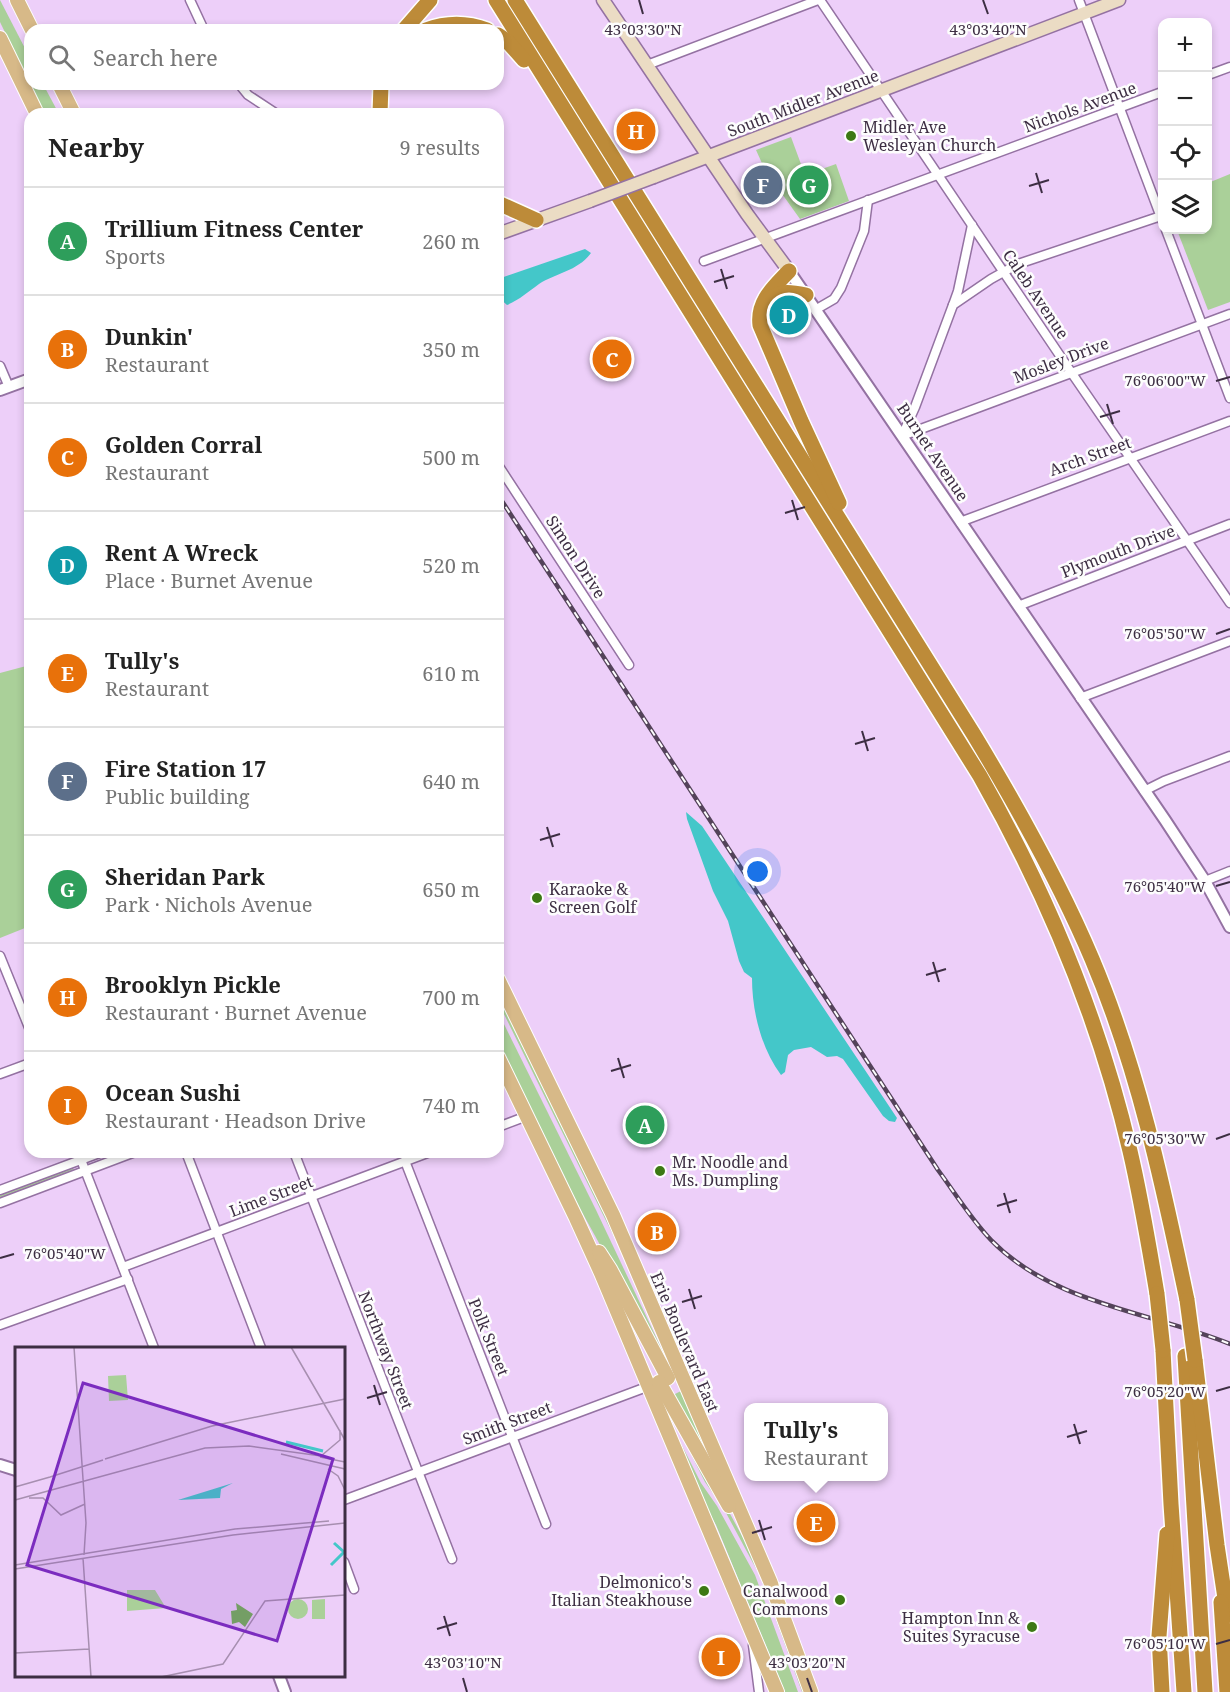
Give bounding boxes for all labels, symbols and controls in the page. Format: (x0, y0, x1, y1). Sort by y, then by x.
map controls (1158, 18, 1212, 234)
button: + (1158, 18, 1212, 72)
text: 43°03'30"N (604, 19, 682, 39)
text: 43°03'40"N (949, 19, 1027, 39)
search box (24, 24, 504, 90)
icon: search (45, 41, 78, 74)
text: Search here (93, 42, 218, 72)
street label: South Midler Avenue (724, 64, 882, 142)
button: − (1158, 72, 1212, 126)
street label: Nichols Avenue (1021, 76, 1139, 138)
pin: H (616, 108, 656, 154)
place label: Midler Ave Wesleyan Church (863, 116, 996, 156)
button: locate (1158, 126, 1212, 180)
text: Nearby (48, 129, 144, 165)
marker: Midler Ave Wesleyan Church (844, 129, 858, 143)
text: 9 results (400, 134, 480, 161)
pin: F (744, 162, 783, 207)
pin: G (790, 162, 828, 207)
button: layers (1158, 180, 1212, 234)
text: Trillium Fitness Center (105, 213, 363, 243)
text: A (60, 228, 75, 255)
text: 260 m (422, 228, 480, 255)
text: Sports (105, 243, 165, 270)
street label: Caleb Avenue (998, 245, 1074, 343)
pin: D (770, 292, 808, 338)
text: Dunkin' (105, 321, 193, 351)
street label: Mosley Drive (1010, 332, 1112, 388)
text: B (61, 336, 74, 363)
text: 350 m (422, 336, 480, 363)
pin: C (592, 336, 632, 382)
text: Restaurant (105, 351, 209, 378)
text: 76°06'00"W (1124, 370, 1206, 390)
street label: Burnet Avenue (892, 399, 974, 505)
text: Golden Corral (105, 429, 262, 459)
street label: Arch Street (1046, 431, 1134, 481)
text: C (61, 444, 74, 471)
text: 500 m (422, 444, 480, 471)
text: Restaurant (105, 459, 209, 486)
street label: Simon Drive (541, 511, 611, 603)
street label: Plymouth Drive (1058, 519, 1178, 583)
text: Rent A Wreck (105, 537, 258, 567)
text: D (60, 552, 75, 579)
text: 520 m (422, 552, 480, 579)
text: Place · Burnet Avenue (105, 567, 313, 594)
text: 76°05'50"W (1124, 623, 1206, 643)
text: Tully's (105, 645, 179, 675)
text: E (61, 660, 74, 687)
text: 610 m (422, 660, 480, 687)
text: Restaurant (105, 675, 209, 702)
text: Fire Station 17 (105, 753, 266, 783)
text: F (61, 768, 74, 795)
text: 640 m (422, 768, 480, 795)
text: Public building (105, 783, 250, 810)
your location (743, 857, 772, 886)
text: Sheridan Park (105, 861, 265, 891)
text: G (60, 876, 75, 903)
text: 650 m (422, 876, 480, 903)
text: 76°05'40"W (1124, 876, 1206, 896)
place label: Karaoke & Screen Golf (549, 878, 638, 918)
text: Park · Nichols Avenue (105, 891, 313, 918)
marker: Karaoke & Screen Golf (530, 891, 544, 905)
text: Brooklyn Pickle (105, 969, 281, 999)
text: H (59, 984, 76, 1011)
text: 700 m (422, 984, 480, 1011)
text: Restaurant · Burnet Avenue (105, 999, 367, 1026)
text: Ocean Sushi (105, 1077, 241, 1107)
text: I (63, 1092, 72, 1119)
text: 740 m (422, 1092, 480, 1119)
pin: A (626, 1102, 664, 1148)
text: Restaurant · Headson Drive (105, 1107, 366, 1134)
text: 76°05'30"W (1124, 1128, 1206, 1148)
place label: Mr. Noodle and Ms. Dumpling (672, 1151, 788, 1191)
marker: Mr. Noodle and Ms. Dumpling (653, 1164, 667, 1178)
street label: Lime Street (226, 1170, 316, 1222)
pin: B (638, 1210, 676, 1254)
text: 76°05'40"W (24, 1243, 106, 1263)
street label: Erie Boulevard East (646, 1269, 725, 1416)
street label: Northway Street (353, 1288, 419, 1413)
street label: Polk Street (463, 1295, 515, 1379)
inset map (15, 1347, 345, 1677)
text: 76°05'20"W (1124, 1381, 1206, 1401)
street label: Smith Street (459, 1396, 555, 1450)
popup (744, 1403, 888, 1481)
text: Tully's (764, 1414, 838, 1444)
text: Restaurant (764, 1444, 868, 1471)
pin: E (796, 1500, 836, 1546)
place label: Delmonico's Italian Steakhouse (551, 1571, 692, 1611)
place label: Canalwood Commons (743, 1580, 828, 1620)
marker: Delmonico's Italian Steakhouse (697, 1584, 711, 1598)
marker: Canalwood Commons (833, 1593, 847, 1607)
place label: Hampton Inn & Suites Syracuse (901, 1607, 1020, 1647)
marker: Hampton Inn & Suites Syracuse (1025, 1620, 1039, 1634)
text: 76°05'10"W (1124, 1633, 1206, 1653)
pin: I (702, 1634, 740, 1680)
text: 43°03'10"N (424, 1652, 502, 1672)
text: 43°03'20"N (768, 1652, 846, 1672)

